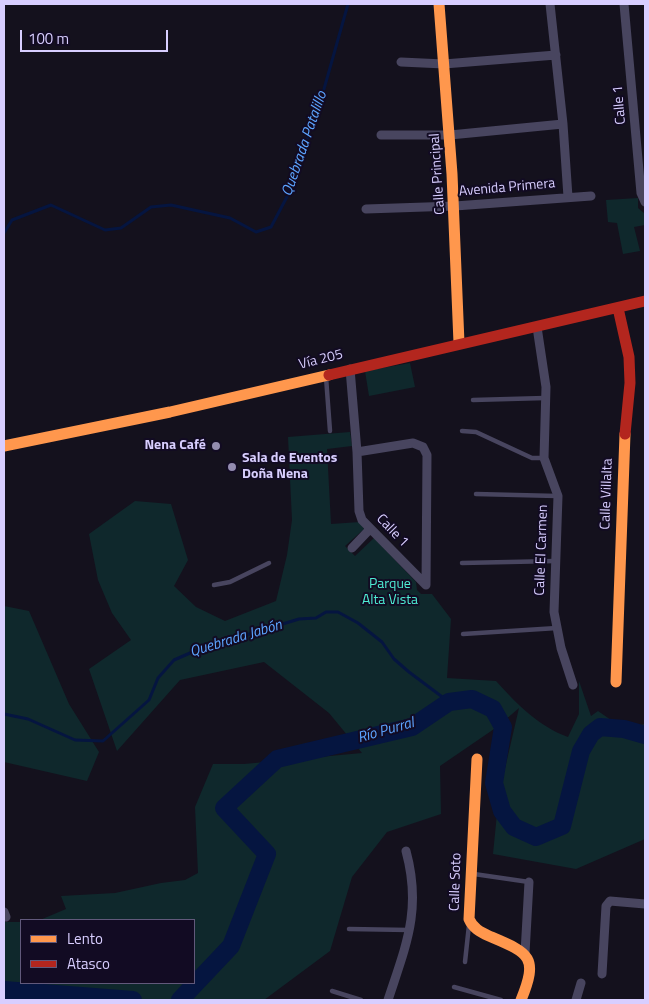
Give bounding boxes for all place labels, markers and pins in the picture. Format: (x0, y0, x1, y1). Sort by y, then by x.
place label: Nena Café (144, 438, 206, 454)
marker: Nena Café (210, 440, 222, 452)
place label: Sala de Eventos Doña Nena (242, 451, 337, 484)
marker: Sala de Eventos Doña Nena (226, 461, 238, 473)

